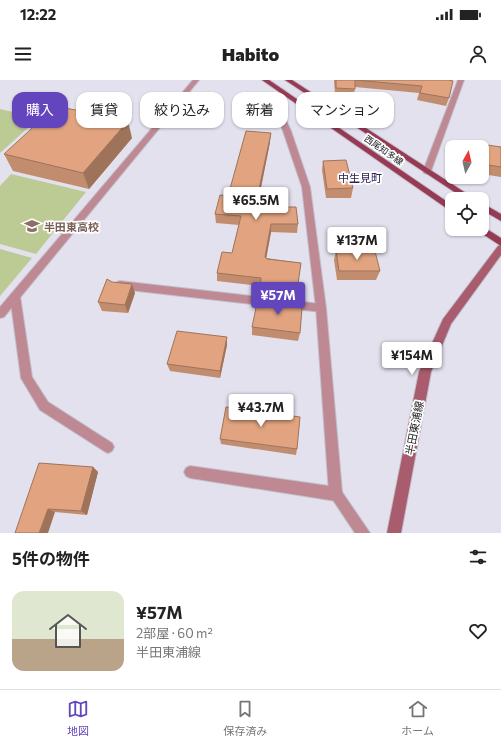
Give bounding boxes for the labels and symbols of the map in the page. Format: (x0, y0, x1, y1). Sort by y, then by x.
street label: 西尾知多線 (362, 133, 406, 168)
north arrow (445, 140, 489, 184)
district label: 中生見町 (338, 171, 382, 184)
pin: ¥65.5M (223, 187, 289, 221)
school or university icon: 半田東高校 (23, 217, 41, 235)
place label: 半田東高校 (44, 220, 99, 233)
pin: ¥137M (329, 227, 385, 261)
pin: ¥57M (254, 282, 302, 316)
pin: ¥154M (384, 342, 440, 376)
pin: ¥43.7M (228, 394, 294, 428)
street label: 半田東浦線 (402, 400, 426, 456)

